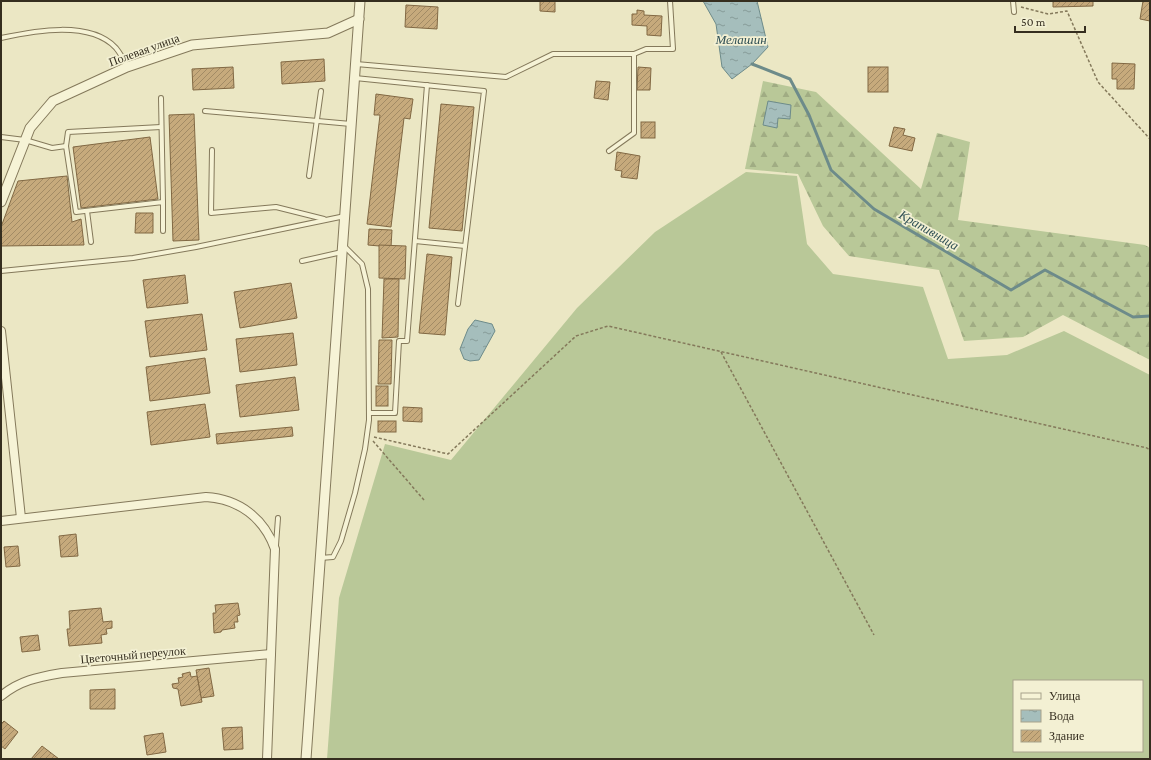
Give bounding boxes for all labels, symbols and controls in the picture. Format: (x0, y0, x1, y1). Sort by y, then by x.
scale bar (1015, 8, 1085, 34)
text: 50 m (1021, 15, 1046, 29)
street label: Полевая улица (107, 31, 182, 69)
water label: Мелашин (714, 32, 767, 47)
water label: Крапивница (896, 206, 962, 253)
street label: Цветочный переулок (80, 643, 186, 667)
legend (1013, 680, 1143, 752)
text: Улица (1049, 689, 1081, 703)
text: Вода (1049, 709, 1075, 723)
text: Здание (1049, 729, 1084, 743)

